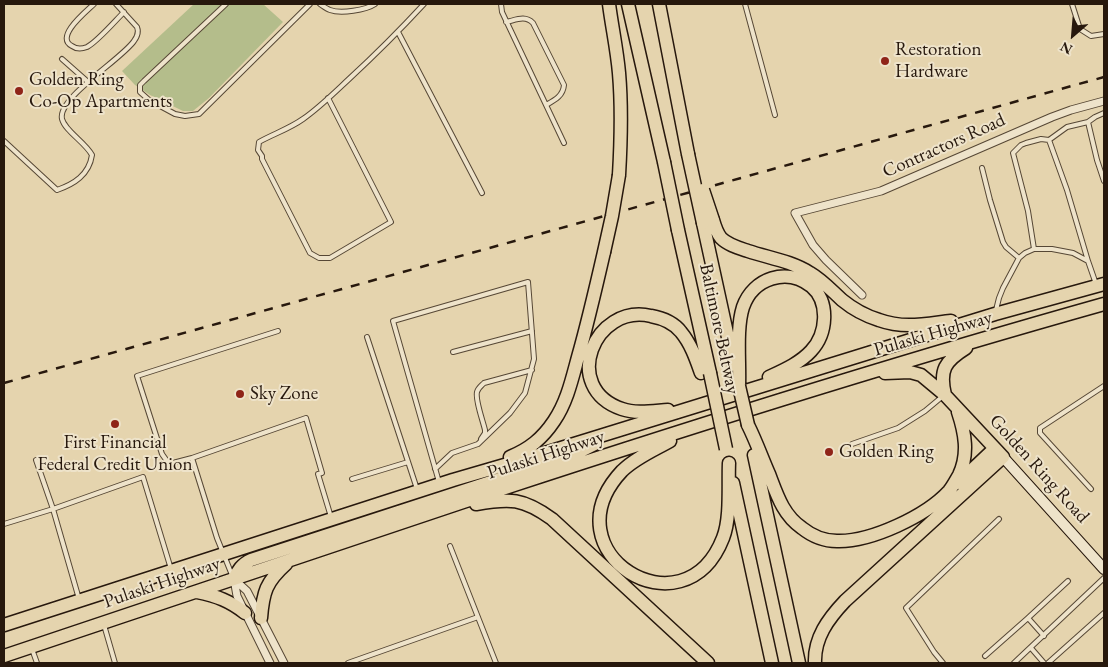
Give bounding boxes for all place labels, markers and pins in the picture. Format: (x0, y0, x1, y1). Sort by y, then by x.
place label: Restoration Hardware (895, 39, 981, 83)
marker: Restoration Hardware (879, 55, 891, 67)
place label: Golden Ring Co-Op Apartments (29, 69, 172, 113)
marker: Golden Ring Co-Op Apartments (13, 85, 25, 97)
place label: Sky Zone (250, 383, 318, 405)
marker: Sky Zone (234, 388, 246, 400)
marker: First Financial Federal Credit Union (109, 418, 121, 430)
place label: First Financial Federal Credit Union (38, 432, 192, 476)
place label: Golden Ring (839, 441, 934, 463)
marker: Golden Ring (823, 446, 835, 458)

